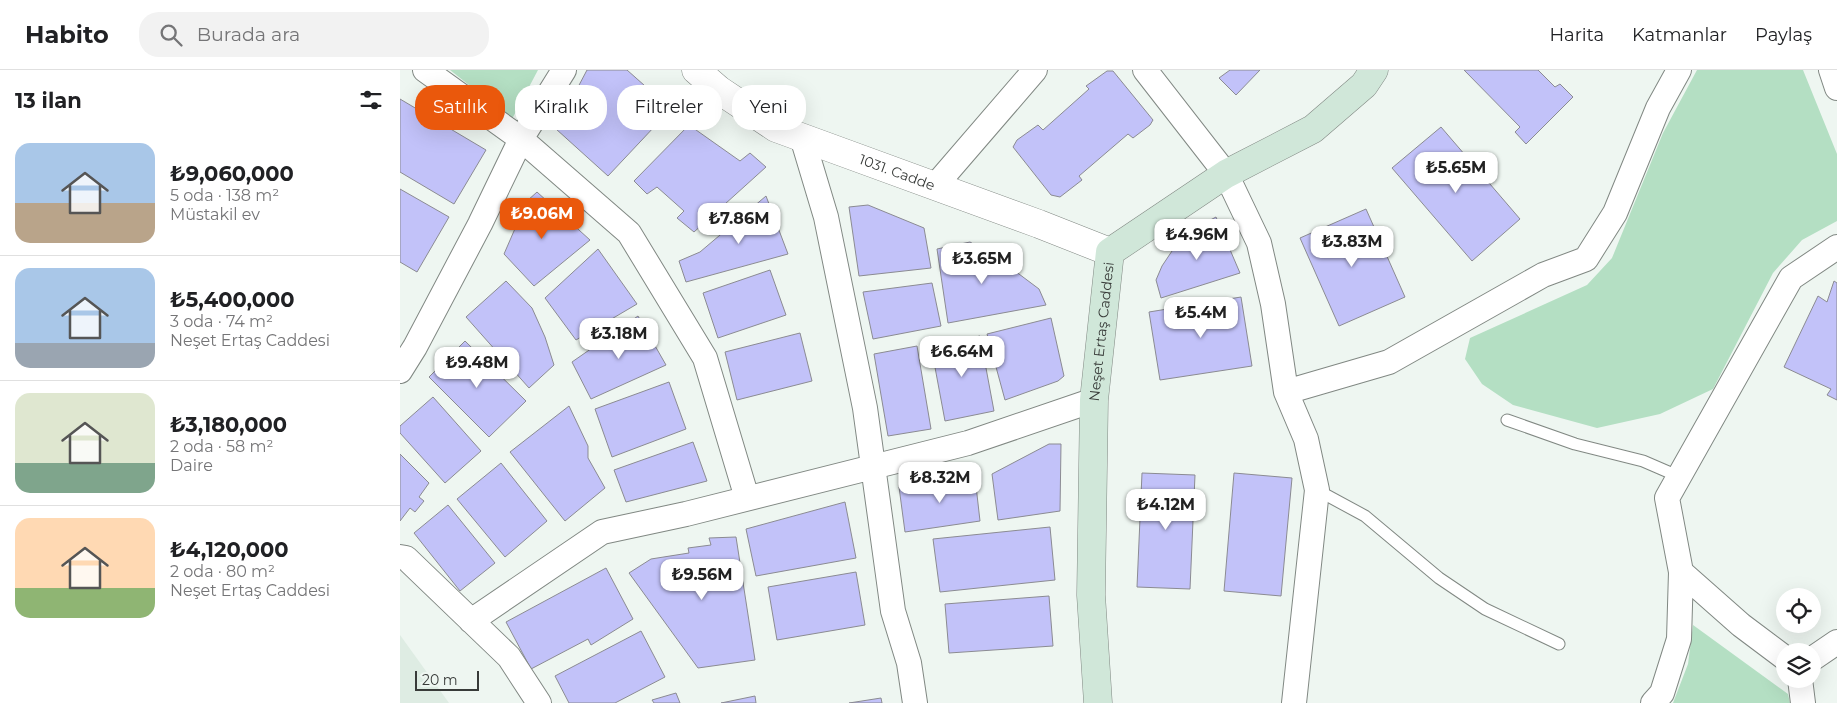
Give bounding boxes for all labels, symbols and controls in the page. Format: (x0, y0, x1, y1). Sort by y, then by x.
search box (139, 12, 489, 57)
text: Habito (25, 20, 109, 49)
icon: search (157, 21, 185, 49)
text: Burada ara (197, 23, 300, 46)
text: Harita (1549, 24, 1604, 46)
text: Katmanlar (1632, 24, 1727, 46)
text: Paylaş (1755, 24, 1812, 46)
chip: Satılık (415, 85, 505, 130)
chip: Kiralık (515, 85, 607, 130)
chip: Filtreler (617, 85, 722, 130)
chip: Yeni (732, 85, 806, 130)
icon: filters (357, 86, 385, 114)
text: 13 ilan (15, 88, 82, 113)
street label: 1031. Cadde (857, 150, 938, 194)
pin: ₺5.65M (1415, 152, 1497, 194)
text: ₺5.65M (1426, 158, 1486, 177)
text: ₺9,060,000 (170, 161, 294, 186)
icon: home (55, 163, 115, 223)
text: 5 oda · 138 m² (170, 186, 279, 205)
pin: ₺9.06M (501, 198, 583, 240)
pin: ₺7.86M (698, 202, 780, 245)
text: ₺9.06M (511, 204, 573, 223)
text: Müstakil ev (170, 205, 260, 224)
text: ₺7.86M (709, 209, 769, 228)
pin: ₺4.96M (1156, 218, 1238, 261)
text: ₺4.96M (1165, 225, 1229, 244)
pin: ₺3.83M (1311, 226, 1393, 268)
text: ₺3.83M (1322, 232, 1382, 251)
pin: ₺3.65M (941, 242, 1023, 285)
text: ₺3.65M (952, 249, 1012, 268)
street label: Neşet Ertaş Caddesi (1085, 261, 1118, 402)
text: ₺5,400,000 (170, 287, 295, 312)
icon: home (55, 288, 115, 348)
pin: ₺5.4M (1166, 296, 1236, 339)
text: ₺5.4M (1175, 303, 1227, 322)
text: 3 oda · 74 m² (170, 312, 273, 331)
pin: ₺3.18M (578, 318, 660, 360)
text: ₺3.18M (590, 324, 648, 343)
text: Neşet Ertaş Caddesi (170, 331, 330, 350)
pin: ₺6.64M (921, 336, 1003, 378)
text: ₺6.64M (931, 342, 993, 361)
pin: ₺9.48M (436, 346, 518, 389)
text: ₺9.48M (445, 353, 509, 372)
text: ₺3,180,000 (170, 412, 287, 437)
icon: home (55, 413, 115, 473)
text: 2 oda · 58 m² (170, 437, 273, 456)
text: Daire (170, 456, 213, 475)
pin: ₺8.32M (899, 462, 981, 504)
text: ₺8.32M (909, 468, 971, 487)
pin: ₺4.12M (1125, 488, 1207, 531)
text: ₺4.12M (1137, 495, 1195, 514)
text: ₺4,120,000 (170, 537, 288, 562)
icon: home (55, 538, 115, 598)
pin: ₺9.56M (661, 558, 743, 601)
text: 2 oda · 80 m² (170, 562, 275, 581)
text: ₺9.56M (671, 565, 733, 584)
text: Neşet Ertaş Caddesi (170, 581, 330, 600)
map controls (1776, 588, 1821, 688)
button: locate (1776, 588, 1821, 633)
button: layers (1776, 643, 1821, 688)
scale bar (415, 668, 479, 691)
text: 20 m (422, 671, 458, 689)

